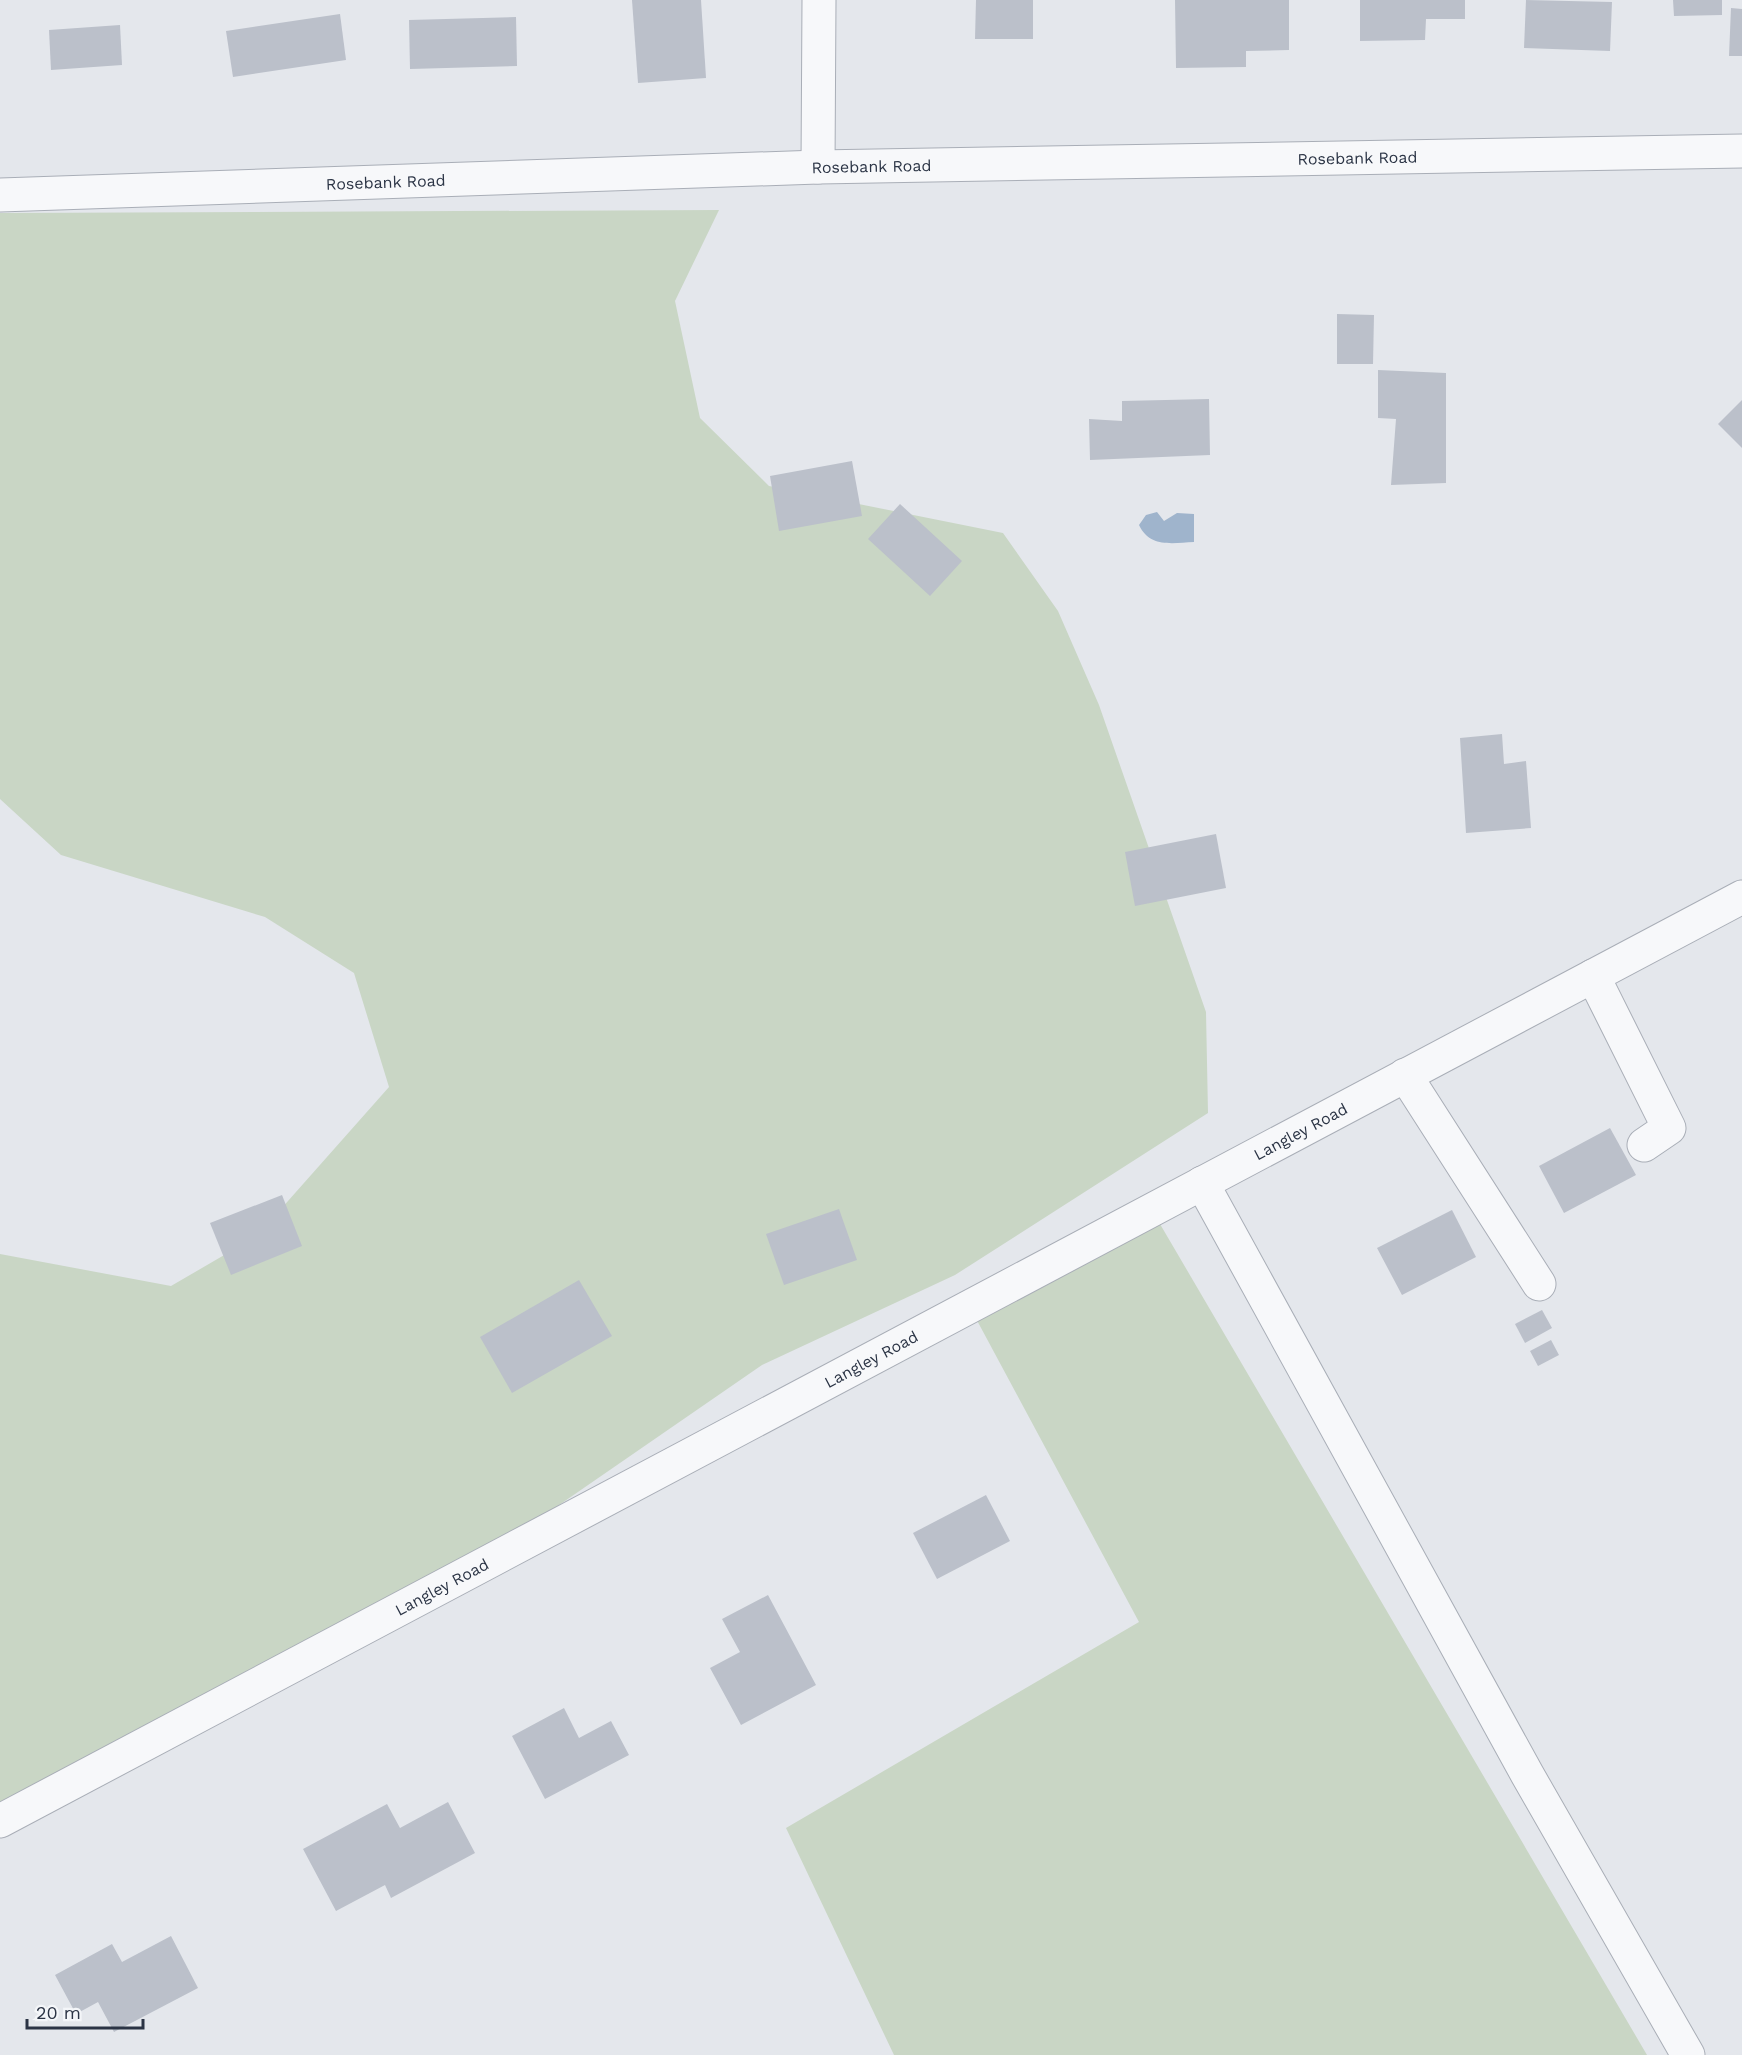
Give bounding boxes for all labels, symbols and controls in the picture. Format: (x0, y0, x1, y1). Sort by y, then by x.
street label: Rosebank Road (1297, 147, 1418, 168)
street label: Rosebank Road (811, 156, 932, 177)
street label: Rosebank Road (325, 170, 446, 193)
street label: Langley Road (1250, 1099, 1350, 1164)
street label: Langley Road (821, 1326, 921, 1392)
street label: Langley Road (392, 1554, 492, 1619)
scale bar (27, 1992, 142, 2030)
text: 20 m (36, 2002, 81, 2023)

